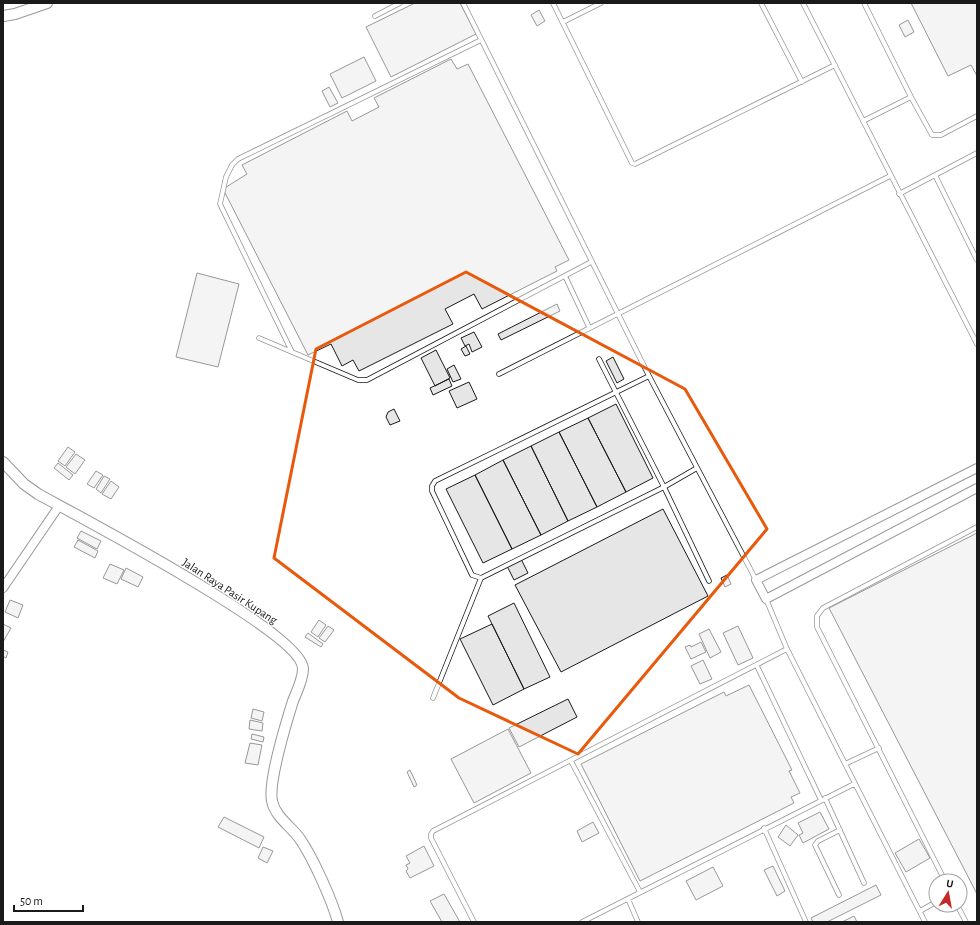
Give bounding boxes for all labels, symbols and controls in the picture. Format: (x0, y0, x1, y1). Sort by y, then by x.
street label: Jalan Raya Pasir Kupang (180, 556, 280, 627)
north arrow (928, 873, 968, 913)
text: U (945, 878, 954, 890)
scale bar (14, 887, 83, 913)
text: 50 m (20, 895, 43, 907)

